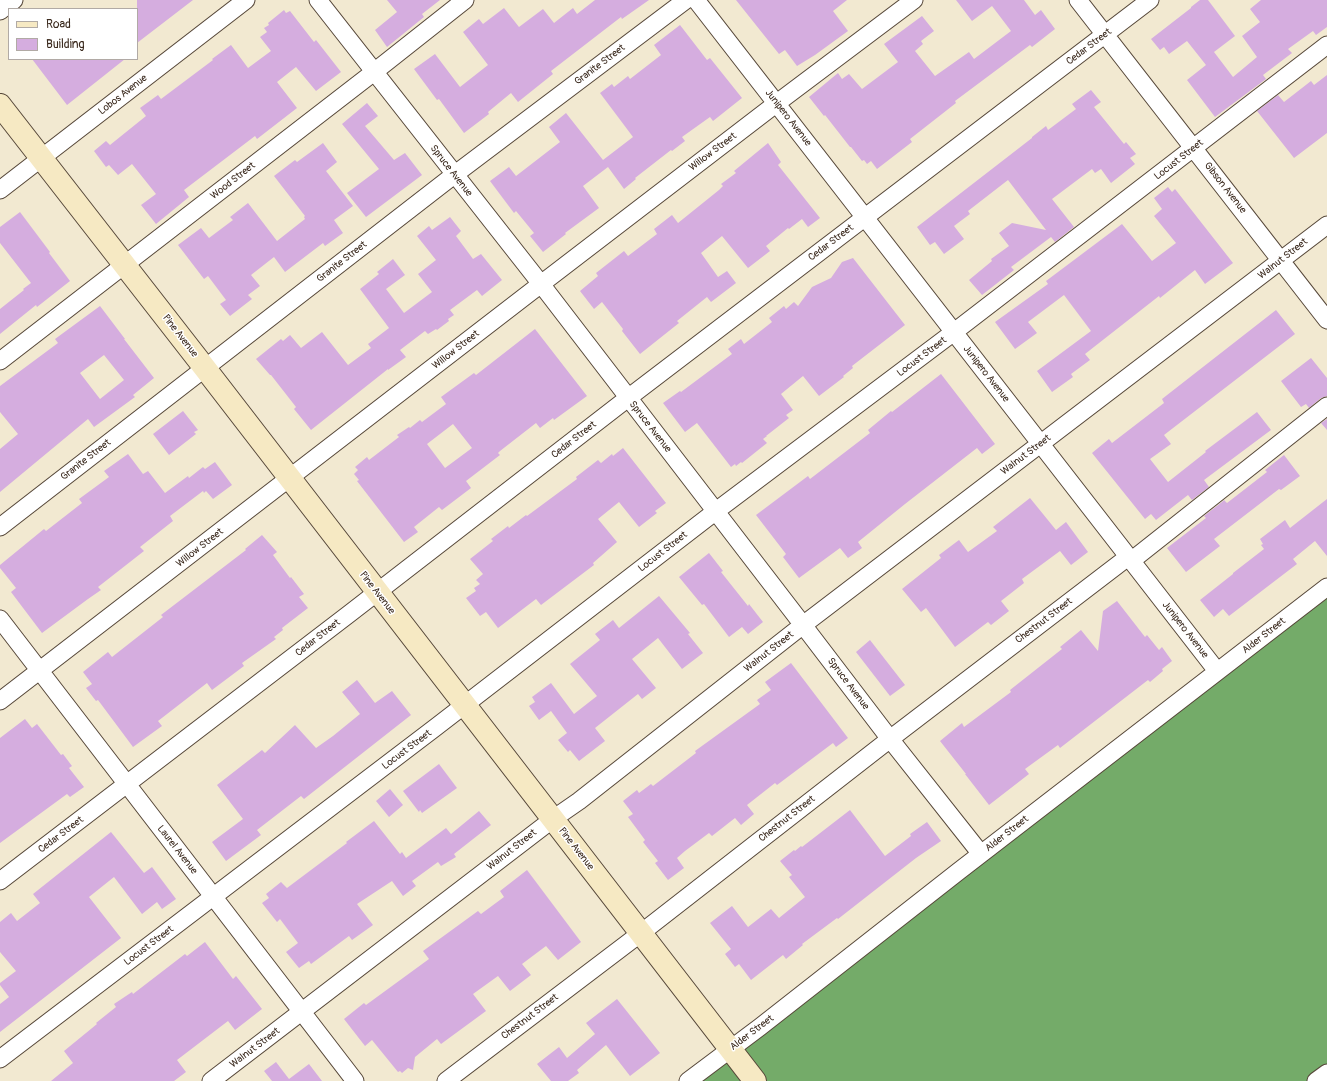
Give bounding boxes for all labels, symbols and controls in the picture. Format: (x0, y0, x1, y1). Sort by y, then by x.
legend (8, 8, 138, 60)
text: Road (46, 17, 71, 32)
street label: Cedar Street (1064, 26, 1114, 68)
text: Building (46, 37, 85, 52)
street label: Granite Street (572, 42, 628, 88)
street label: Lobos Avenue (96, 72, 150, 118)
street label: Junipero Avenue (762, 87, 814, 149)
street label: Willow Street (687, 130, 739, 174)
street label: Locust Street (1152, 137, 1206, 183)
street label: Spruce Avenue (427, 143, 475, 199)
street label: Wood Street (208, 160, 258, 202)
street label: Gibson Avenue (1201, 160, 1249, 216)
street label: Cedar Street (806, 222, 856, 264)
street label: Walnut Street (1256, 236, 1310, 282)
street label: Granite Street (315, 239, 369, 285)
street label: Pine Avenue (160, 312, 200, 360)
street label: Willow Street (430, 328, 482, 372)
street label: Locust Street (895, 334, 949, 380)
street label: Junipero Avenue (960, 343, 1012, 405)
street label: Spruce Avenue (626, 399, 674, 455)
street label: Cedar Street (549, 419, 599, 461)
street label: Walnut Street (999, 432, 1053, 478)
street label: Granite Street (59, 437, 113, 483)
street label: Willow Street (174, 526, 226, 570)
street label: Locust Street (636, 529, 690, 575)
street label: Pine Avenue (357, 569, 397, 617)
street label: Chestnut Street (1013, 596, 1075, 646)
street label: Junipero Avenue (1159, 599, 1211, 661)
street label: Alder Street (1240, 615, 1288, 657)
street label: Cedar Street (293, 617, 343, 659)
street label: Walnut Street (742, 629, 796, 675)
street label: Spruce Avenue (825, 656, 871, 712)
street label: Locust Street (380, 727, 434, 773)
street label: Chestnut Street (756, 793, 818, 845)
street label: Alder Street (983, 813, 1031, 855)
street label: Cedar Street (36, 814, 86, 856)
street label: Laurel Avenue (154, 823, 200, 877)
street label: Pine Avenue (556, 825, 596, 873)
street label: Walnut Street (485, 827, 539, 873)
street label: Locust Street (122, 923, 176, 969)
street label: Chestnut Street (499, 992, 561, 1042)
street label: Alder Street (728, 1013, 776, 1053)
street label: Walnut Street (228, 1025, 282, 1071)

